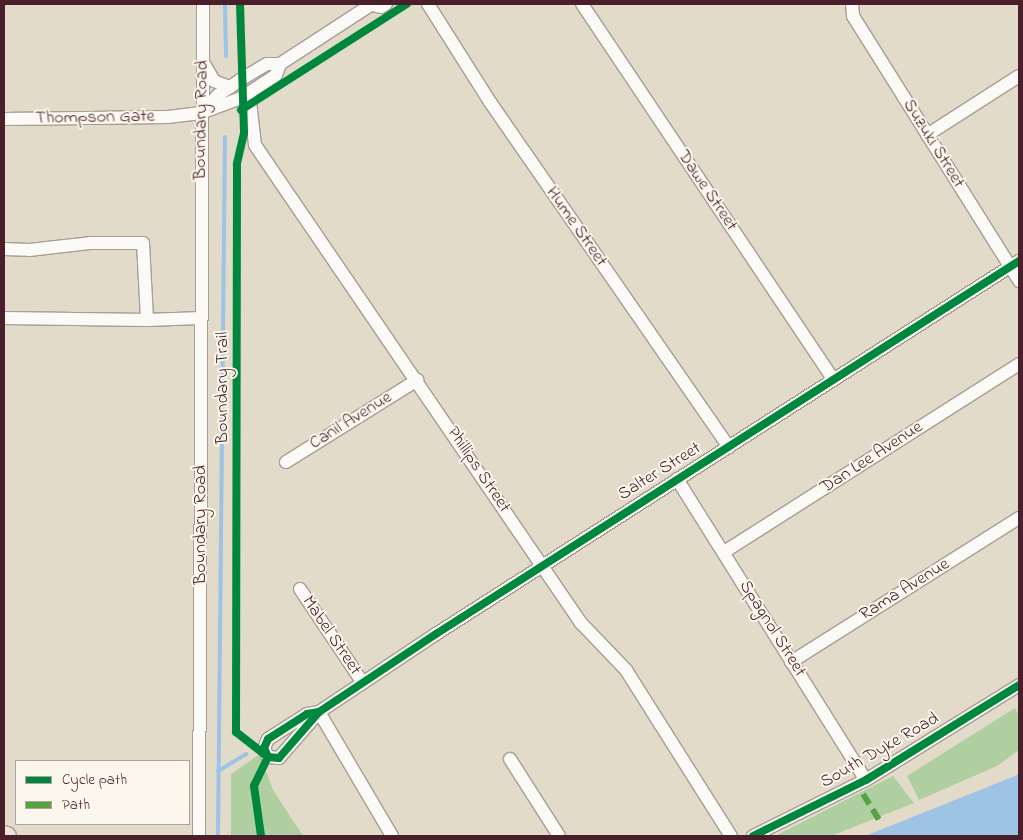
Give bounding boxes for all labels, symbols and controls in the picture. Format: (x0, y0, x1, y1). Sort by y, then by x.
street label: Boundary Road (190, 60, 214, 180)
street label: Suzuki Street (897, 96, 969, 192)
street label: Thompson Gate (35, 106, 155, 130)
street label: Dawe Street (672, 147, 742, 235)
street label: Hume Street (541, 183, 611, 271)
street label: Boundary Trail (212, 332, 234, 444)
street label: Canil Avenue (306, 387, 396, 455)
street label: Dan Lee Avenue (817, 417, 927, 499)
street label: Phillips Street (441, 423, 515, 517)
street label: Salter Street (614, 438, 706, 506)
street label: Boundary Road (190, 465, 212, 585)
street label: Rama Avenue (856, 554, 954, 626)
street label: Spagnol Street (734, 577, 810, 681)
street label: Mabel Street (297, 592, 365, 680)
street label: South Dyke Road (817, 708, 943, 794)
legend (15, 760, 190, 825)
text: Cycle path (62, 769, 127, 791)
text: Path (62, 794, 90, 816)

